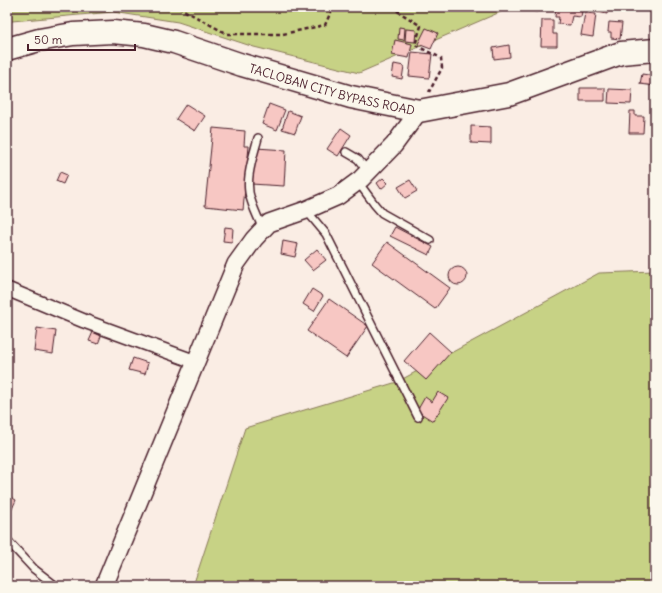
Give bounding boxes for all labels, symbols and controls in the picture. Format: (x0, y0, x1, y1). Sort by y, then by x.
scale bar (28, 26, 135, 52)
text: 50 m (34, 32, 63, 47)
street label: TACLOBAN CITY BYPASS ROAD (248, 60, 416, 117)

